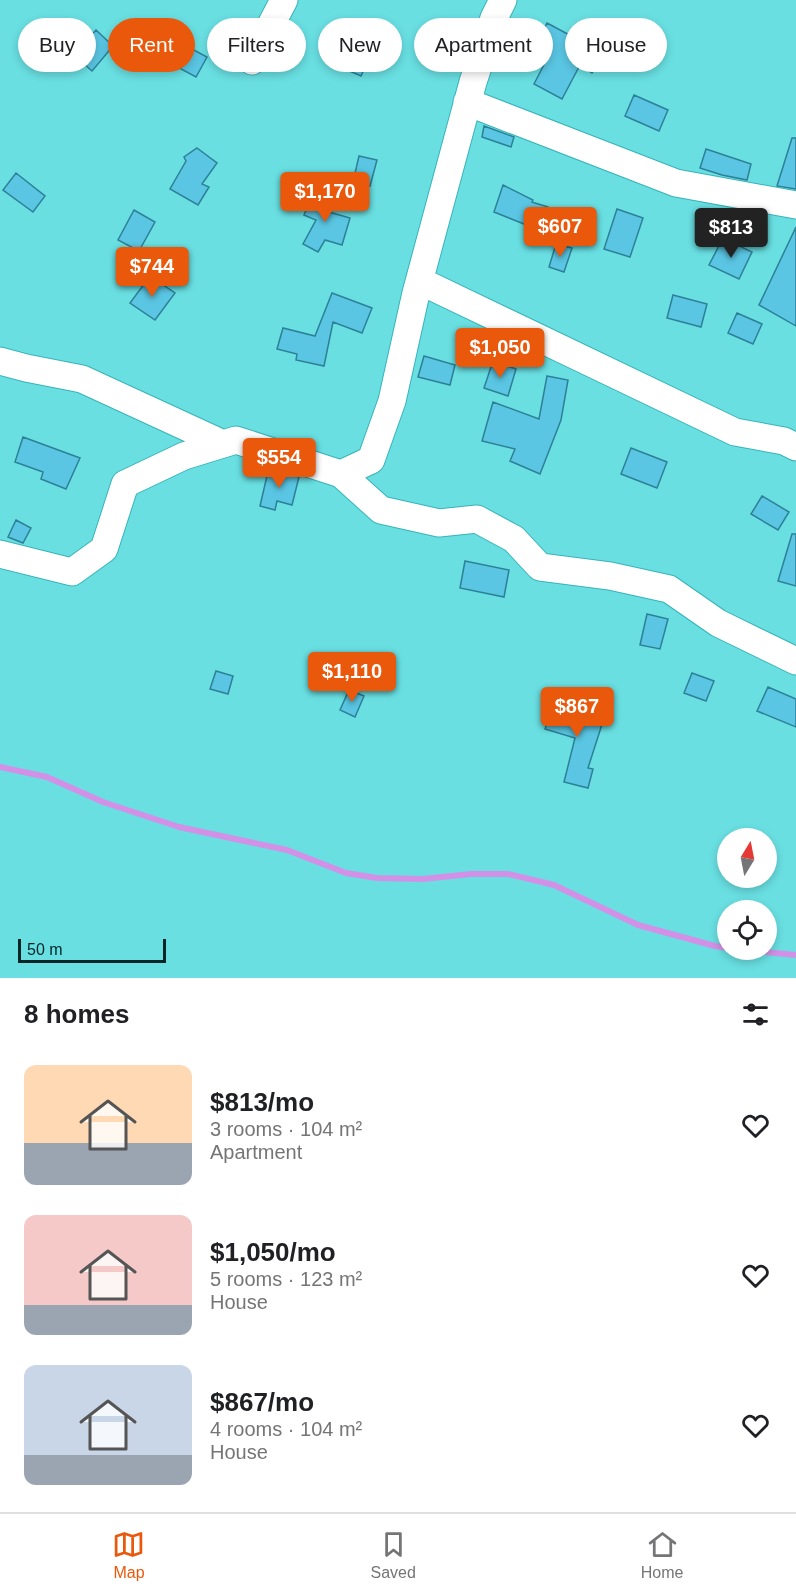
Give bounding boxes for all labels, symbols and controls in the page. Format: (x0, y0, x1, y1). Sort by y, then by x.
chip: Buy (18, 18, 96, 72)
chip: Rent (108, 18, 195, 72)
chip: Filters (207, 18, 306, 72)
chip: New (318, 18, 402, 72)
chip: Apartment (414, 18, 553, 72)
chip: House (565, 18, 667, 72)
pin: $1,170 (276, 172, 374, 223)
text: $1,170 (294, 180, 356, 202)
pin: $607 (524, 207, 596, 258)
pin: $813 (695, 208, 767, 259)
text: $607 (538, 215, 582, 237)
text: $813 (709, 216, 753, 238)
pin: $744 (116, 247, 188, 298)
text: $744 (130, 255, 174, 277)
pin: $1,050 (451, 328, 549, 379)
text: $1,050 (469, 336, 531, 358)
pin: $554 (243, 438, 315, 489)
text: $554 (257, 446, 301, 468)
pin: $1,110 (303, 652, 401, 703)
text: $1,110 (322, 660, 382, 682)
pin: $867 (541, 687, 613, 738)
text: $867 (555, 695, 599, 717)
north arrow (717, 828, 777, 888)
map controls (717, 828, 777, 960)
button: locate (717, 900, 777, 960)
scale bar (18, 936, 166, 964)
text: 50 m (27, 941, 63, 958)
icon: filters (739, 998, 772, 1031)
text: 8 homes (24, 999, 130, 1029)
text: $813/mo (210, 1087, 314, 1117)
icon: home (72, 1089, 144, 1161)
icon: heart (739, 1109, 772, 1142)
text: 3 rooms · 104 m² (210, 1118, 362, 1140)
text: Apartment (210, 1141, 302, 1163)
text: $1,050/mo (210, 1237, 336, 1267)
icon: home (72, 1239, 144, 1311)
icon: heart (739, 1259, 772, 1292)
text: 5 rooms · 123 m² (210, 1268, 362, 1290)
text: House (210, 1291, 268, 1313)
text: $867/mo (210, 1387, 314, 1417)
icon: home (72, 1389, 144, 1461)
icon: heart (739, 1409, 772, 1442)
text: 4 rooms · 104 m² (210, 1418, 362, 1440)
text: House (210, 1441, 268, 1463)
tab: Map (112, 1528, 145, 1582)
tab: Saved (370, 1528, 416, 1582)
tab: Home (641, 1528, 683, 1582)

